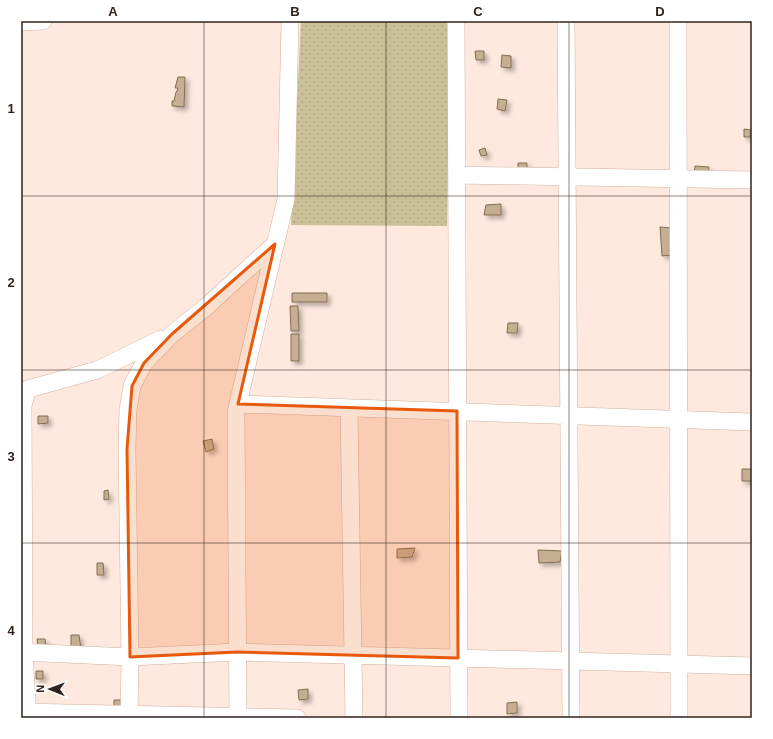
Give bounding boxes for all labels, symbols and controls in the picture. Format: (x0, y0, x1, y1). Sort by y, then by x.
text: A (108, 4, 118, 19)
text: B (290, 4, 300, 19)
text: C (473, 4, 483, 19)
text: D (655, 4, 665, 19)
text: 1 (7, 101, 15, 116)
text: 2 (7, 275, 15, 290)
text: 3 (7, 449, 15, 464)
text: 4 (7, 623, 15, 638)
north arrow (30, 669, 70, 709)
text: N (34, 685, 46, 693)

